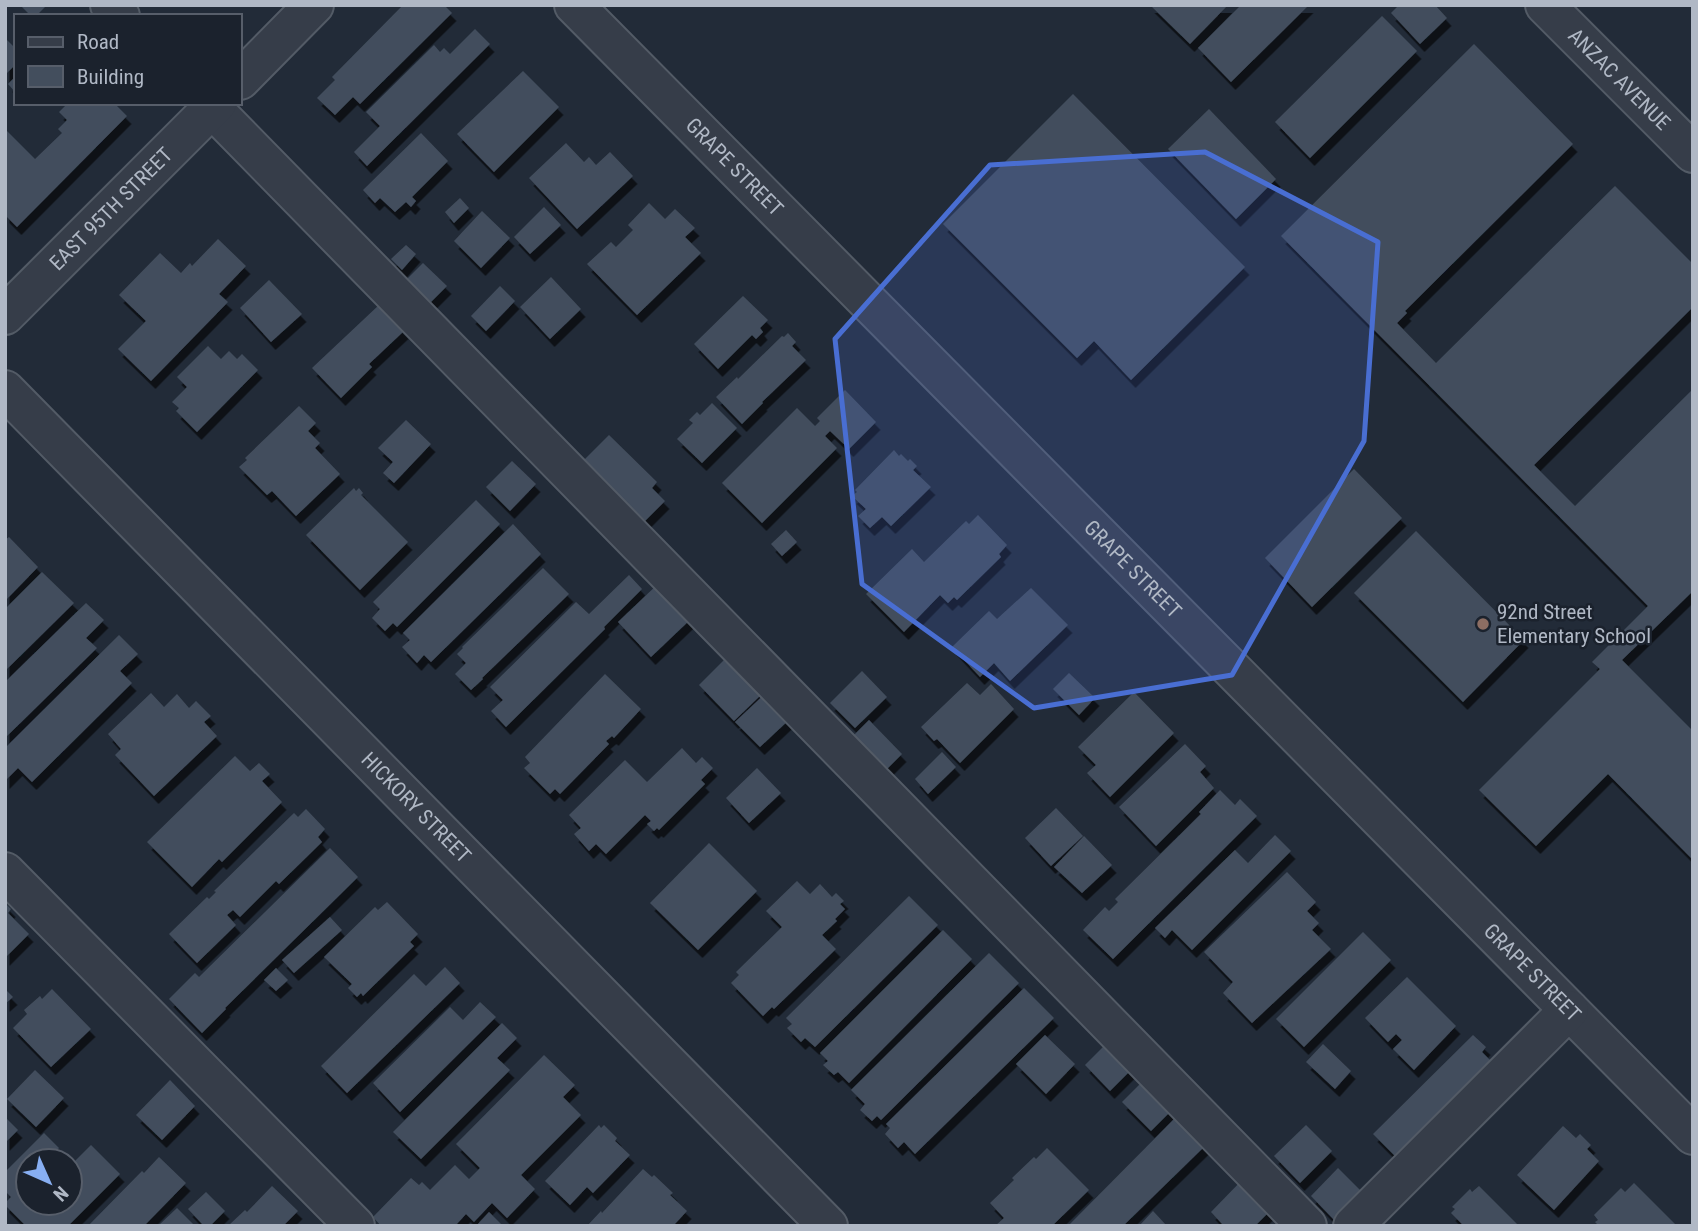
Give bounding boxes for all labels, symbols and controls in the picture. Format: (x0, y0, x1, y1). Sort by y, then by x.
legend (14, 14, 242, 105)
street label: ANZAC AVENUE (1563, 23, 1675, 135)
text: Road (77, 30, 119, 54)
text: Building (77, 65, 144, 89)
street label: GRAPE STREET (681, 113, 788, 221)
street label: EAST 95TH STREET (45, 143, 177, 275)
street label: GRAPE STREET (1079, 515, 1186, 623)
place label: 92nd Street Elementary School (1497, 600, 1651, 648)
marker: 92nd Street Elementary School (1475, 616, 1491, 632)
street label: HICKORY STREET (357, 747, 476, 868)
street label: GRAPE STREET (1479, 919, 1586, 1027)
north arrow (14, 1147, 84, 1217)
text: N (48, 1181, 73, 1206)

